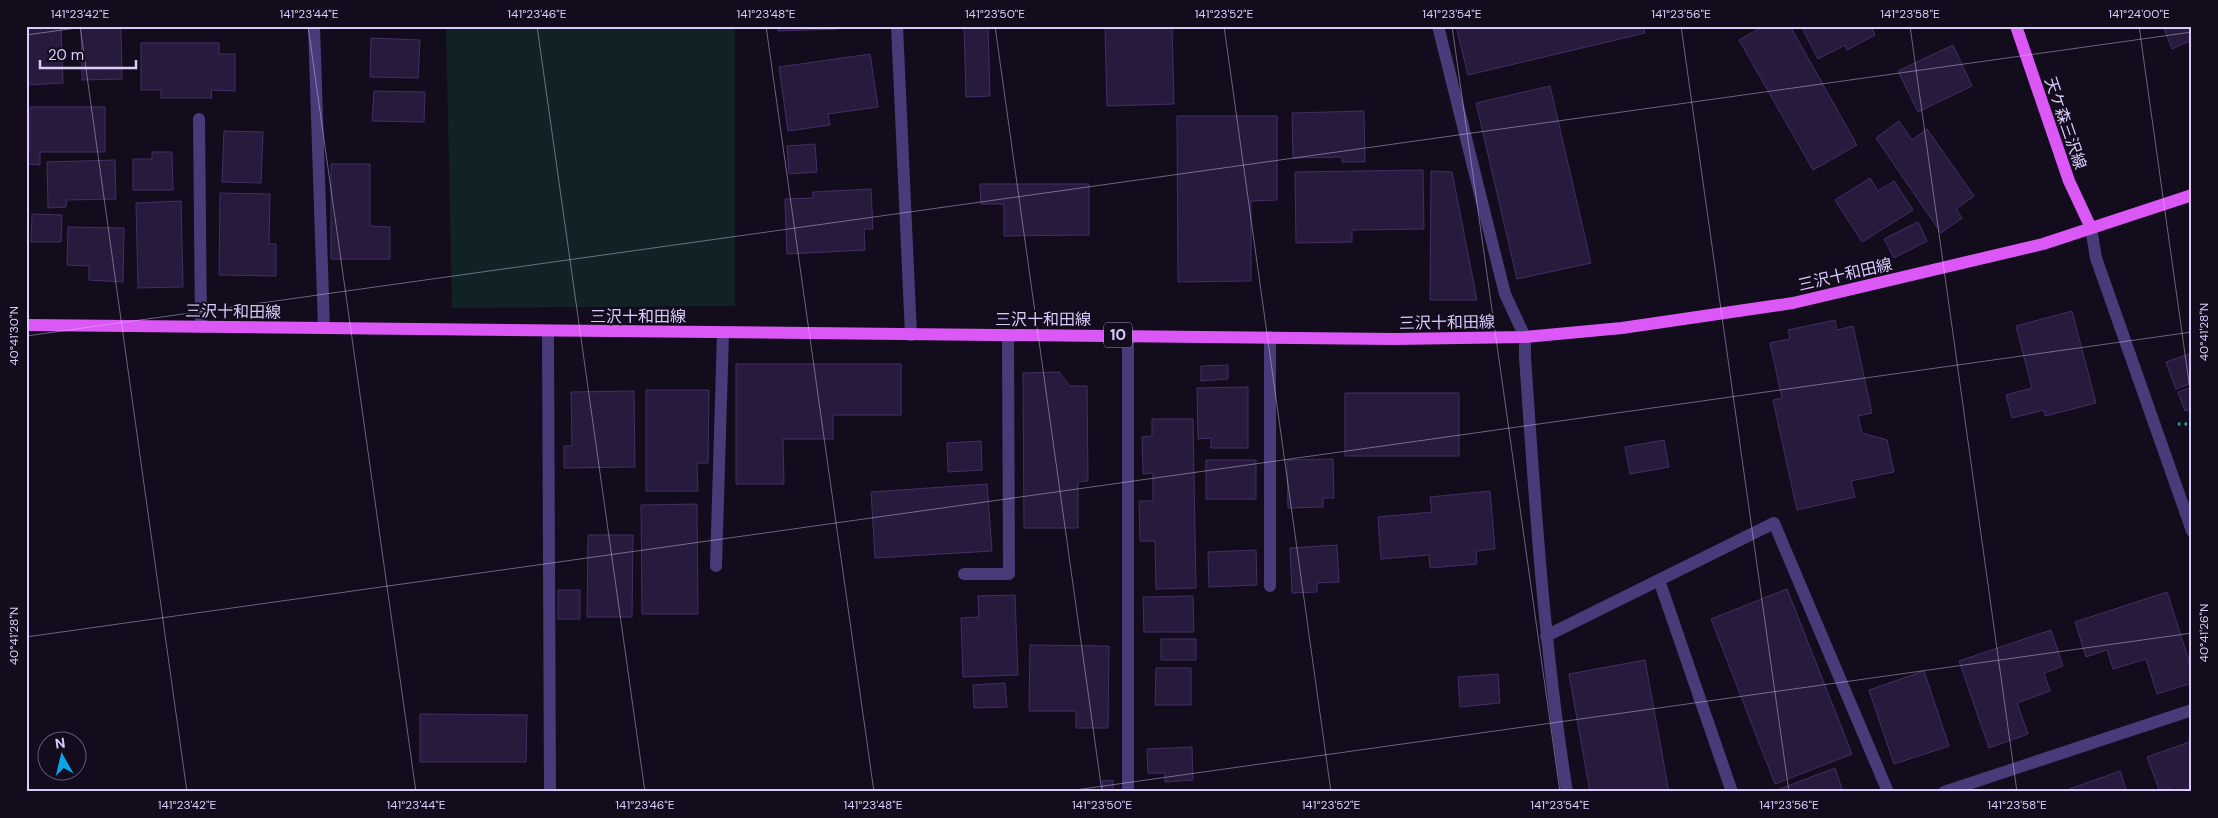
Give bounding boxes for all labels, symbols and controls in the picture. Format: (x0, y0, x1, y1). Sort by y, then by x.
text: 141°23'42"E (51, 6, 110, 22)
text: 141°23'44"E (279, 6, 339, 22)
text: 141°23'46"E (507, 6, 567, 22)
text: 141°23'48"E (736, 6, 796, 22)
text: 141°23'50"E (965, 6, 1025, 22)
text: 141°23'52"E (1195, 6, 1254, 22)
text: 141°23'54"E (1422, 6, 1482, 22)
text: 141°23'56"E (1651, 6, 1711, 22)
text: 141°23'58"E (1880, 6, 1940, 22)
text: 141°24'00"E (2108, 6, 2170, 22)
scale bar (40, 38, 136, 70)
text: 20 m (48, 45, 84, 65)
street label: 天ケ森三沢線 (2040, 74, 2091, 172)
street label: 三沢十和田線 (1796, 253, 1894, 296)
street label: 三沢十和田線 (185, 300, 281, 323)
text: 40°41'28"N (2196, 303, 2212, 361)
text: 40°41'30"N (6, 306, 22, 366)
street label: 三沢十和田線 (590, 306, 686, 327)
street label: 三沢十和田線 (995, 309, 1091, 330)
street label: 三沢十和田線 (1399, 311, 1495, 334)
road number: 10 (1104, 322, 1132, 348)
text: 40°41'26"N (2196, 604, 2212, 662)
text: 40°41'28"N (6, 607, 22, 665)
north arrow (38, 730, 88, 780)
text: N (54, 734, 67, 753)
text: 141°23'42"E (158, 797, 217, 813)
text: 141°23'44"E (386, 797, 446, 813)
text: 141°23'46"E (615, 797, 675, 813)
text: 141°23'48"E (843, 797, 903, 813)
text: 141°23'50"E (1072, 797, 1132, 813)
text: 141°23'52"E (1302, 797, 1361, 813)
text: 141°23'54"E (1530, 797, 1590, 813)
text: 141°23'56"E (1759, 797, 1819, 813)
text: 141°23'58"E (1987, 797, 2047, 813)

